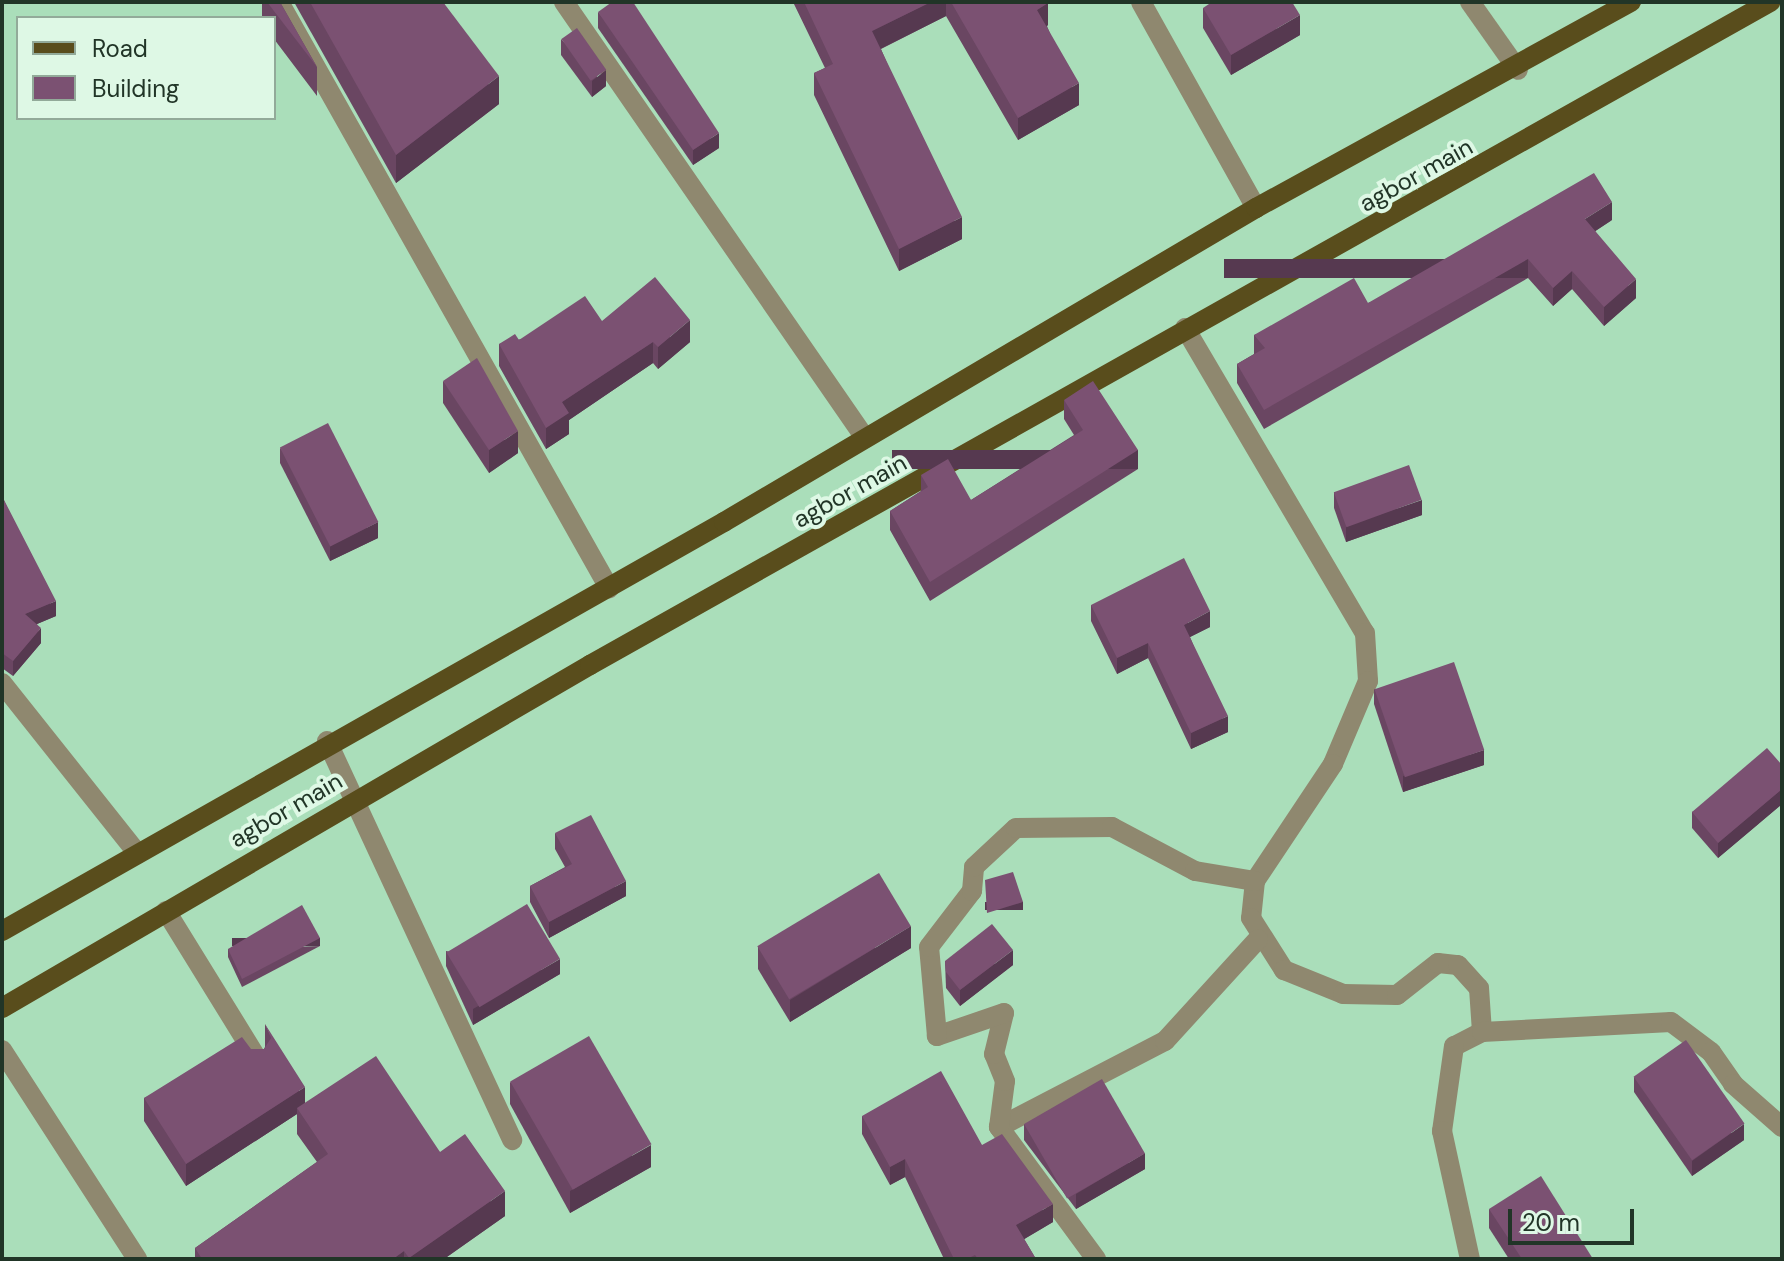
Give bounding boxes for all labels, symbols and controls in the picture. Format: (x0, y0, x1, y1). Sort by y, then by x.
legend (16, 16, 276, 120)
text: Road (92, 33, 148, 64)
text: Building (92, 73, 179, 104)
street label: agbor main (1354, 132, 1478, 218)
street label: agbor main (788, 448, 912, 534)
street label: agbor main (225, 766, 347, 854)
scale bar (1512, 1193, 1638, 1243)
text: 20 m (1522, 1207, 1580, 1238)

